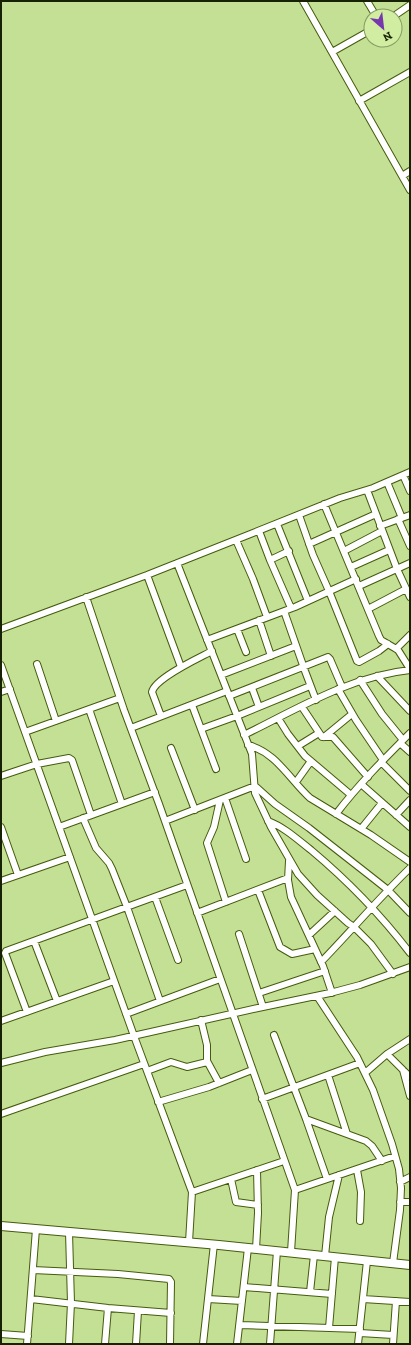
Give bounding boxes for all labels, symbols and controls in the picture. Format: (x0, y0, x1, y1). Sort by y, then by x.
north arrow (363, 8, 403, 48)
text: N (380, 29, 394, 44)

